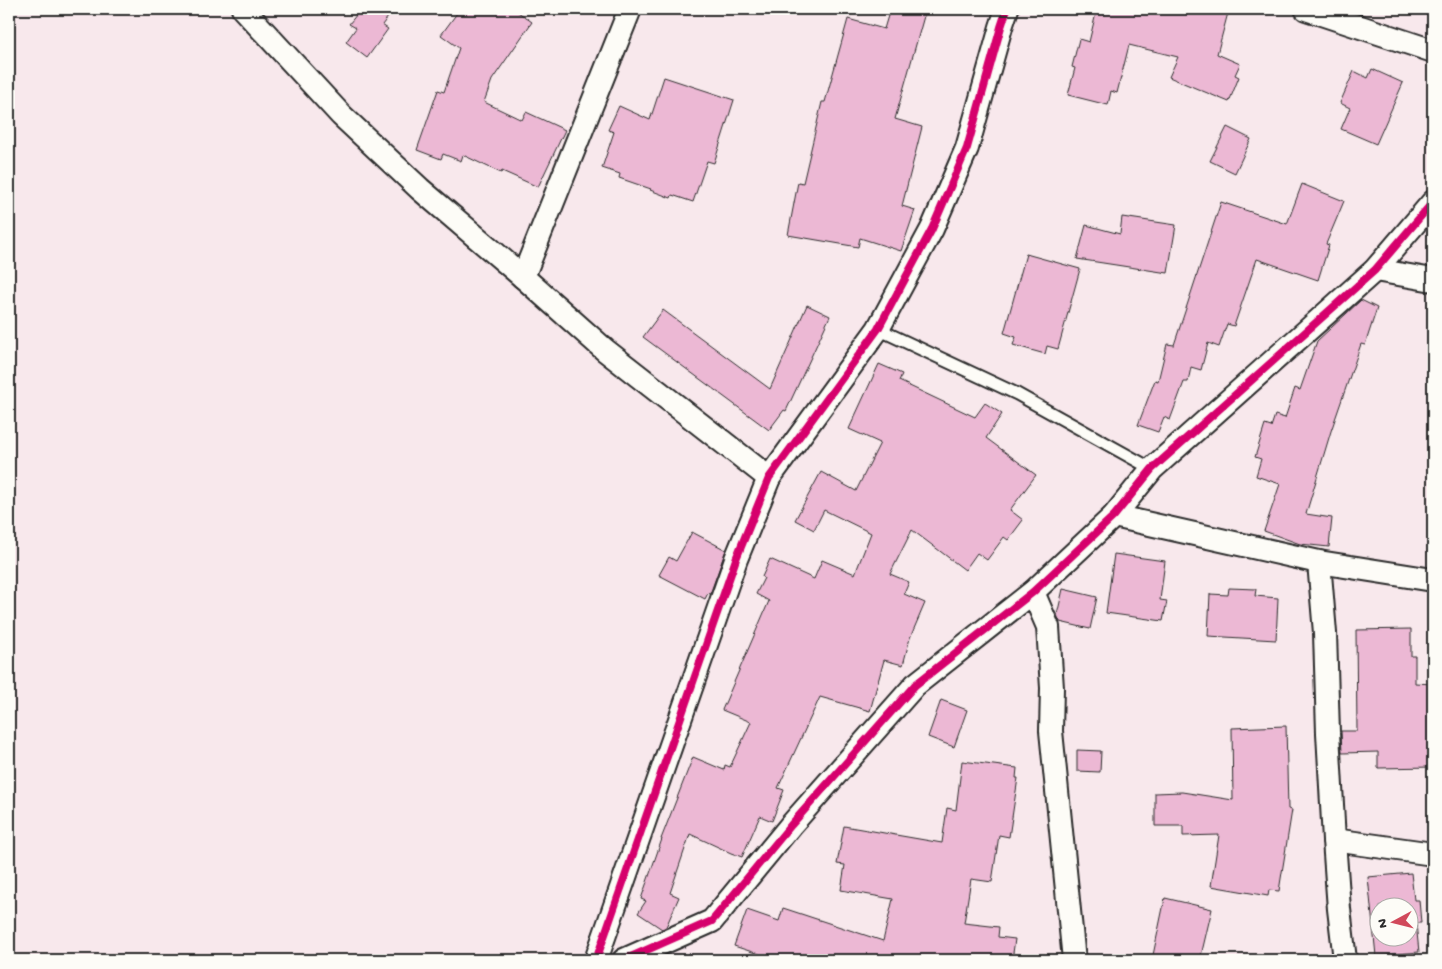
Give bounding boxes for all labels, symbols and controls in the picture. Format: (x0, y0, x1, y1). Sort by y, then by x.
north arrow (1370, 896, 1420, 946)
text: N (1375, 918, 1393, 929)

